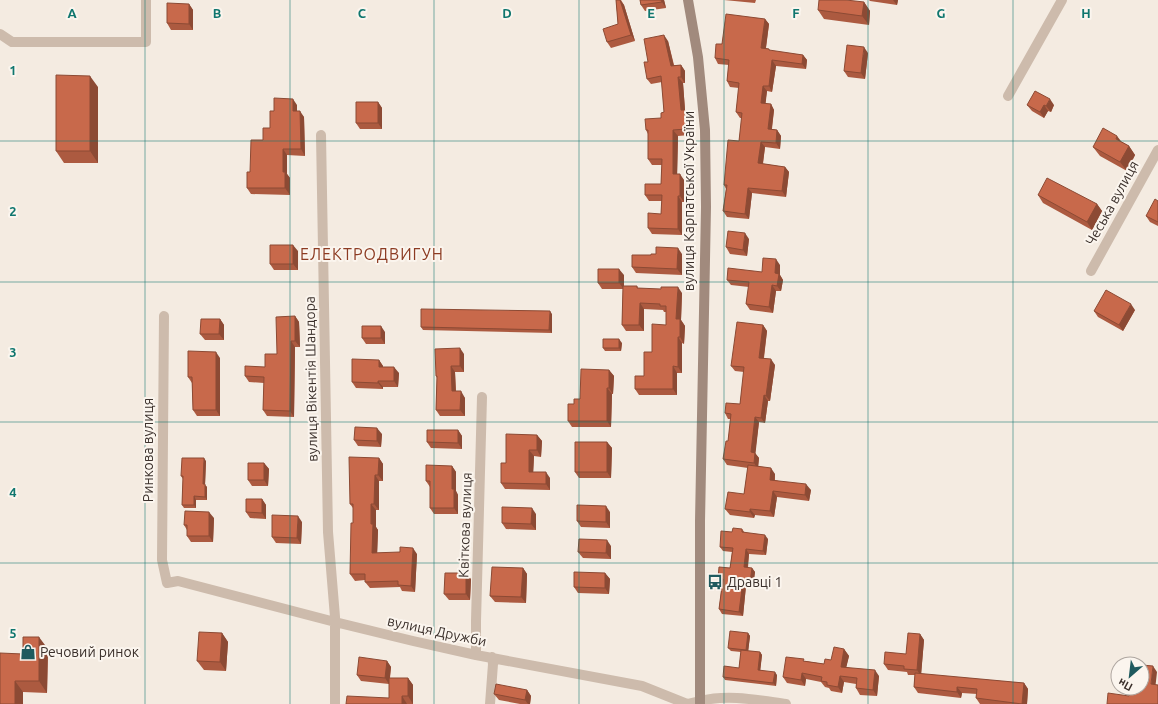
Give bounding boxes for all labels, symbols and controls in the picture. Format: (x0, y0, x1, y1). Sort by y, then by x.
text: A (67, 6, 77, 20)
text: B (213, 6, 222, 20)
text: C (358, 6, 367, 20)
text: D (502, 6, 512, 20)
text: E (647, 6, 655, 20)
text: F (792, 6, 800, 20)
text: G (937, 6, 946, 20)
text: H (1081, 6, 1091, 20)
text: 1 (9, 63, 17, 77)
street label: вулиця Карпатської України (681, 111, 697, 291)
street label: Чеська вулиця (1082, 158, 1142, 248)
text: 2 (9, 204, 17, 218)
district label: ЕЛЕКТРОДВИГУН (300, 245, 444, 263)
street label: вулиця Вікентія Шандора (302, 296, 320, 462)
text: 3 (9, 345, 17, 359)
street label: Ринкова вулиця (140, 398, 156, 502)
street label: Квіткова вулиця (455, 472, 475, 578)
text: 4 (9, 485, 17, 499)
bus stop icon: Дравці 1 (706, 573, 724, 591)
place label: Дравці 1 (727, 574, 783, 590)
street label: вулиця Дружби (386, 613, 488, 649)
text: 5 (9, 626, 17, 640)
shop icon: Речовий ринок (19, 643, 37, 661)
place label: Речовий ринок (40, 644, 139, 660)
north arrow (1110, 656, 1150, 696)
text: Пн (1116, 676, 1134, 694)

